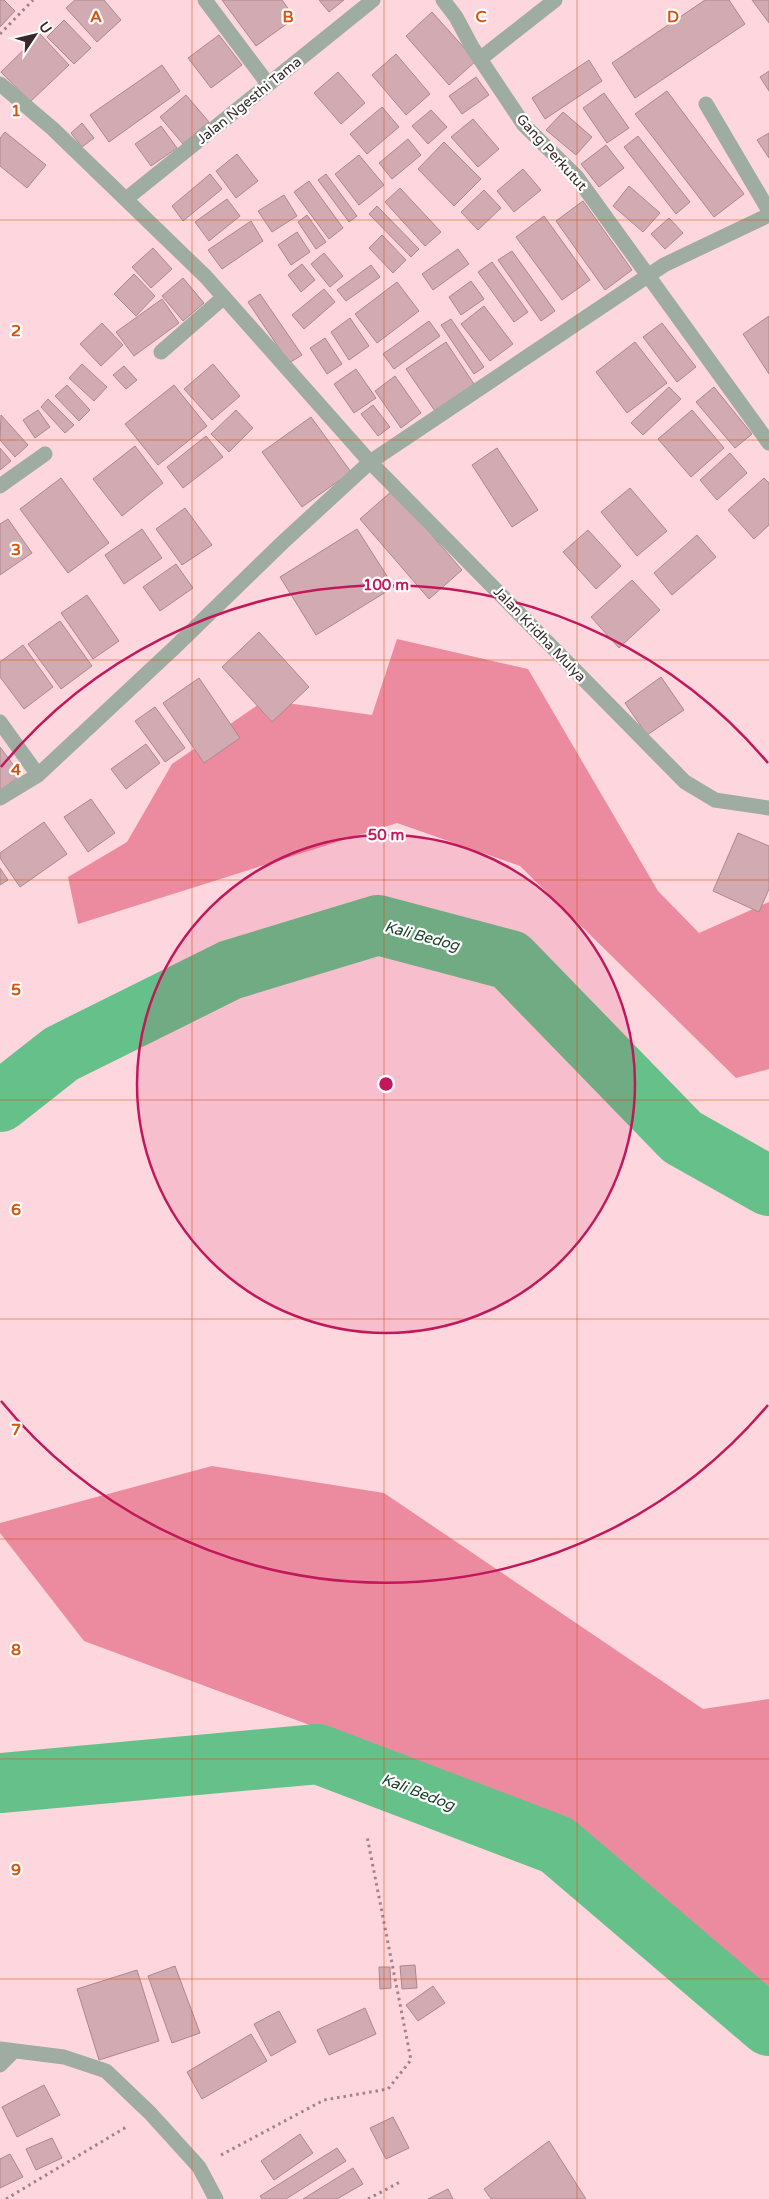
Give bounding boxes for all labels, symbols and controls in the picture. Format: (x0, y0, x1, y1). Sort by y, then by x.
text: A (90, 7, 102, 27)
text: B (282, 7, 294, 27)
text: C (475, 7, 487, 27)
text: D (667, 7, 679, 27)
north arrow (10, 10, 60, 60)
text: U (35, 19, 55, 37)
street label: Jalan Ngesthi Tama (194, 53, 305, 148)
text: 1 (11, 101, 21, 121)
street label: Gang Perkutut (513, 110, 591, 195)
text: 2 (11, 321, 21, 341)
text: 3 (11, 540, 21, 560)
text: 100 m (363, 576, 409, 594)
street label: Jalan Kridha Mulya (490, 583, 589, 685)
text: 4 (11, 760, 21, 780)
text: 50 m (368, 826, 404, 844)
water label: Kali Bedog (383, 917, 463, 955)
text: 5 (11, 980, 21, 1000)
centre of rings (377, 1075, 395, 1093)
text: 6 (11, 1200, 21, 1220)
text: 7 (11, 1420, 21, 1440)
text: 8 (11, 1640, 21, 1660)
water label: Kali Bedog (379, 1770, 458, 1815)
text: 9 (11, 1860, 21, 1880)

